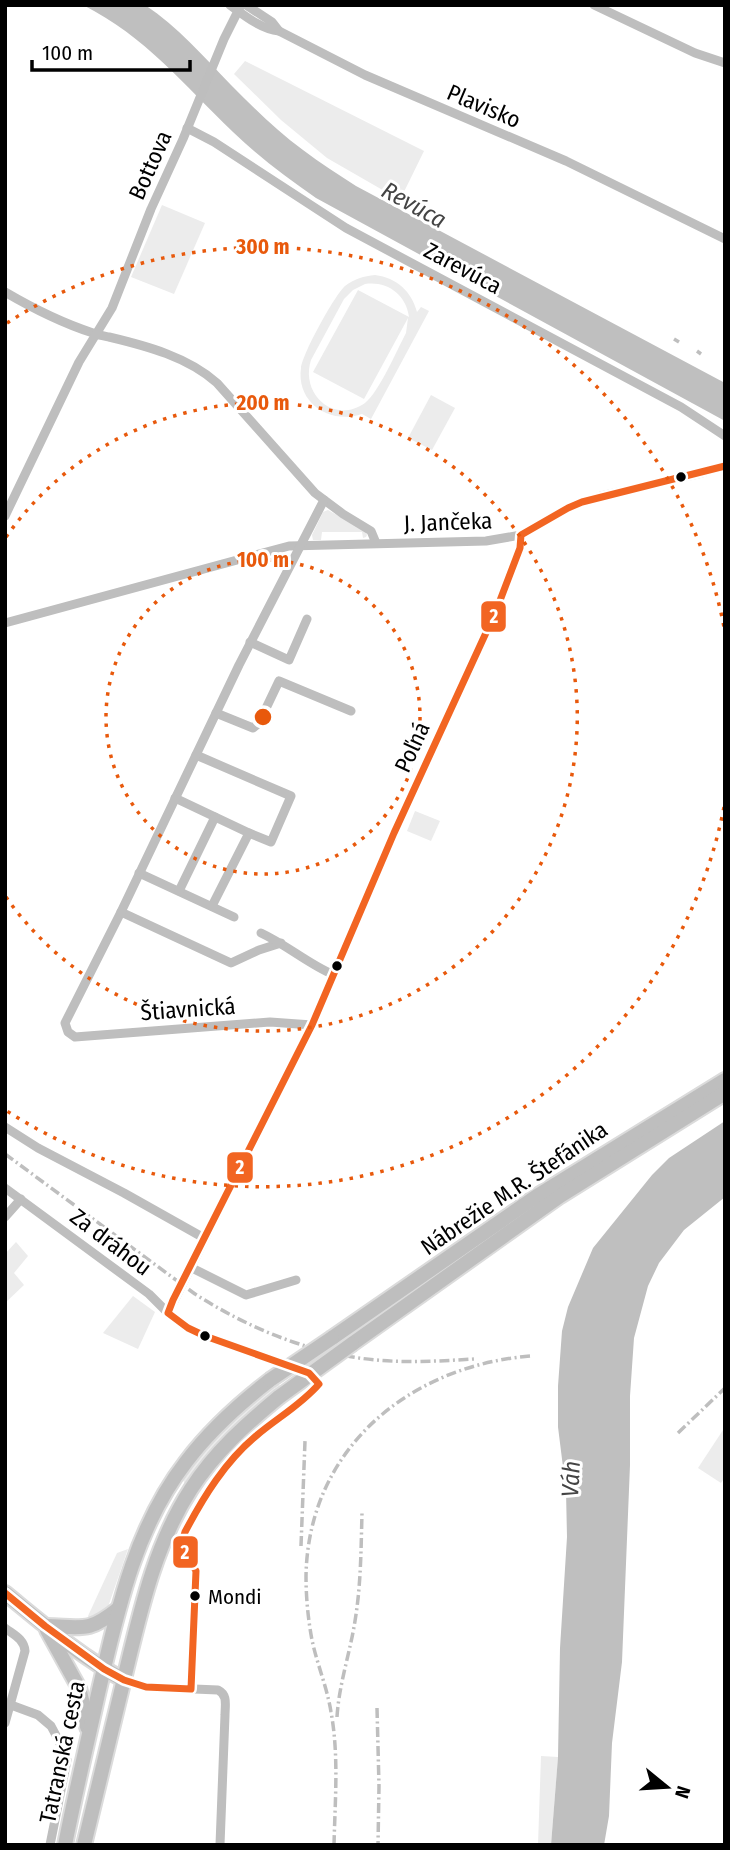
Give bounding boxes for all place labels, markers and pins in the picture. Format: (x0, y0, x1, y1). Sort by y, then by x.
unlabelled marker (674, 470, 688, 484)
centre of rings (251, 705, 275, 729)
unlabelled marker (330, 959, 344, 973)
unlabelled marker (198, 1329, 212, 1343)
place label: Mondi (208, 1584, 262, 1610)
marker: Mondi (188, 1589, 202, 1603)

